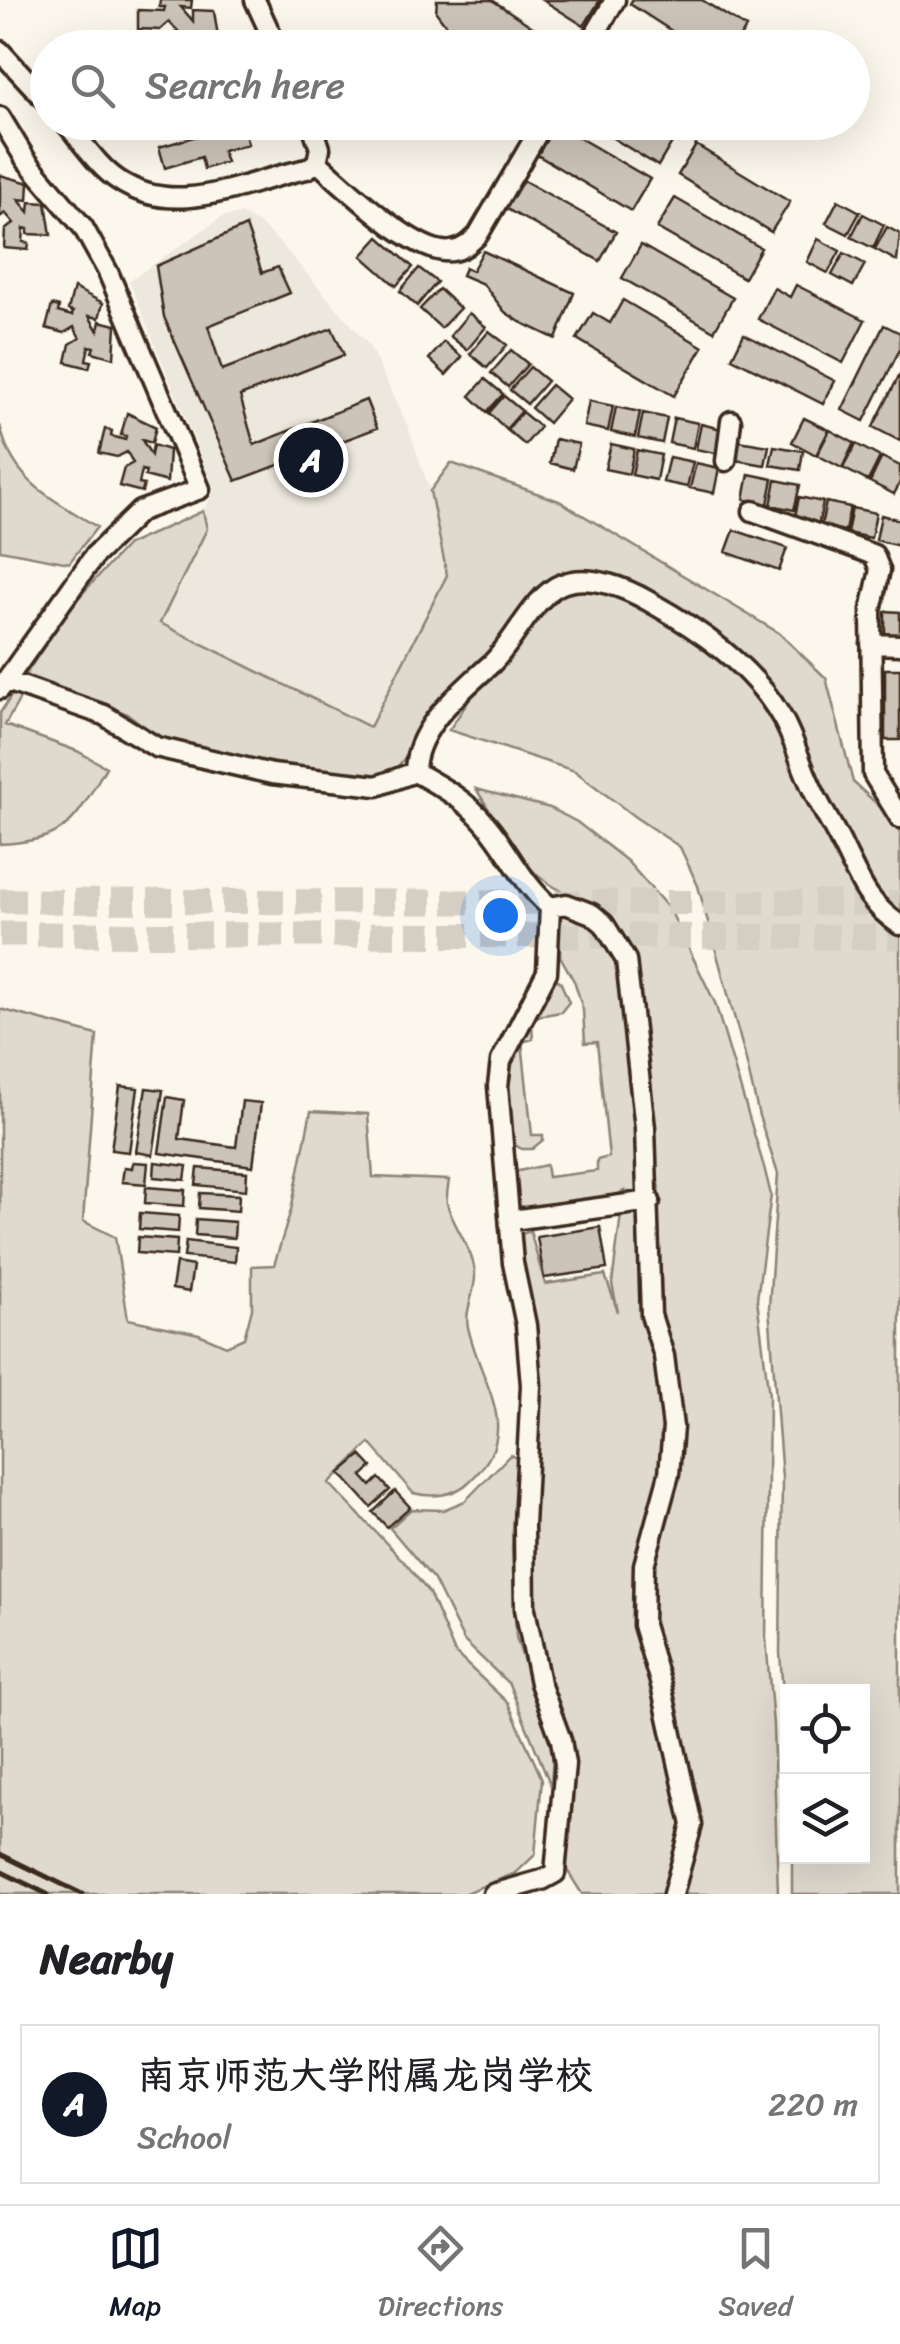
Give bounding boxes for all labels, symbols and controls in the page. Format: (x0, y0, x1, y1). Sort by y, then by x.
search box (30, 30, 870, 140)
text: Search here (145, 52, 345, 119)
icon: search (65, 58, 120, 113)
pin: A (278, 422, 344, 498)
your location (475, 890, 526, 941)
map controls (780, 1684, 870, 1864)
button: locate (780, 1684, 870, 1774)
button: layers (780, 1774, 870, 1864)
text: Nearby (40, 1922, 173, 1996)
text: 南京师范大学附属龙岗学校 (137, 2042, 593, 2109)
text: A (64, 2076, 85, 2133)
text: 220 m (768, 2076, 858, 2133)
text: School (137, 2109, 231, 2166)
tab: Map (108, 2221, 163, 2330)
tab: Directions (378, 2221, 503, 2330)
tab: Saved (719, 2221, 792, 2330)

